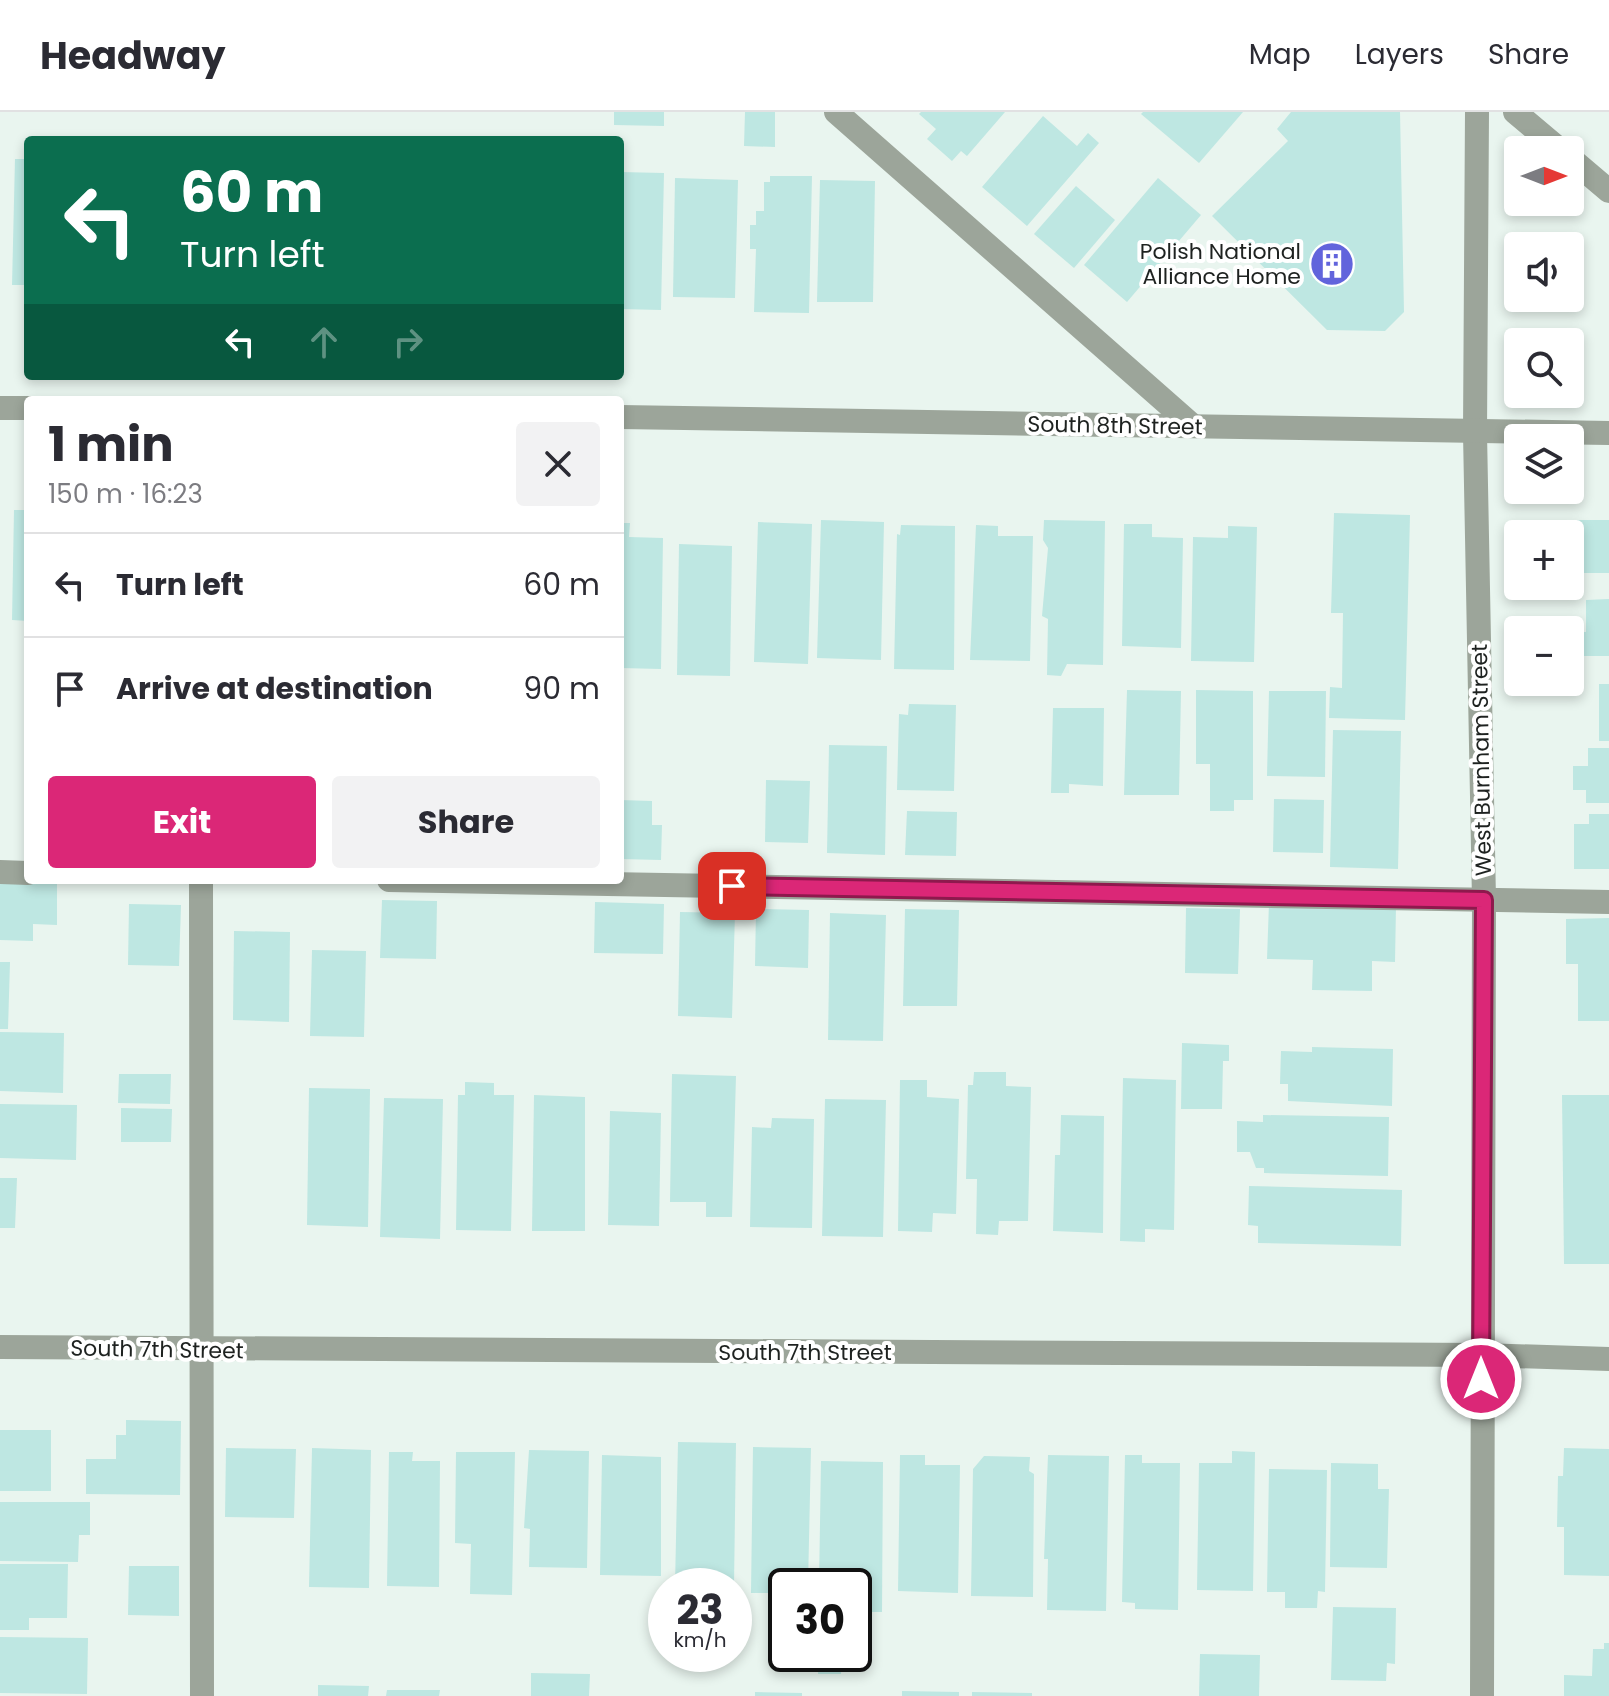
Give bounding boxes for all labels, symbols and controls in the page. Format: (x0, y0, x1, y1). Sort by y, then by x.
text: Headway (40, 29, 226, 82)
text: Map (1249, 35, 1311, 74)
text: Layers (1355, 35, 1444, 74)
text: Share (1488, 35, 1569, 74)
north arrow (1504, 136, 1584, 216)
map controls (1504, 136, 1584, 696)
text: 60 m (180, 153, 323, 232)
icon: left (48, 168, 152, 272)
text: Turn left (180, 229, 325, 280)
button: sound (1504, 232, 1584, 312)
place label: Polish National Alliance Home (1140, 236, 1301, 292)
building icon: Polish National Alliance Home (1308, 240, 1356, 288)
icon: left (218, 320, 262, 364)
icon: ahead (302, 320, 346, 364)
icon: right (386, 320, 430, 364)
button: search (1504, 328, 1584, 408)
street label: South 8th Street (1027, 408, 1203, 443)
text: 1 min (48, 411, 174, 478)
button: close (516, 422, 600, 506)
button: layers (1504, 424, 1584, 504)
text: 150 m · 16:23 (48, 476, 203, 512)
button: + (1504, 520, 1584, 600)
icon: left (48, 563, 92, 607)
text: Turn left (116, 563, 244, 606)
text: 60 m (523, 563, 600, 606)
button: − (1504, 616, 1584, 696)
street label: West Burnham Street (1464, 644, 1499, 876)
icon: arrive (48, 667, 92, 711)
text: Arrive at destination (116, 667, 433, 710)
text: 90 m (523, 667, 600, 710)
button: Exit (48, 776, 316, 868)
button: Share (332, 776, 600, 868)
pin (698, 852, 766, 920)
icon: arrive (710, 864, 754, 908)
street label: South 7th Street (70, 1332, 244, 1367)
street label: South 7th Street (718, 1337, 892, 1368)
position arrow (1439, 1337, 1523, 1421)
speed limit sign: 30 (768, 1568, 872, 1672)
text: 23 (676, 1582, 724, 1638)
text: km/h (673, 1626, 727, 1654)

